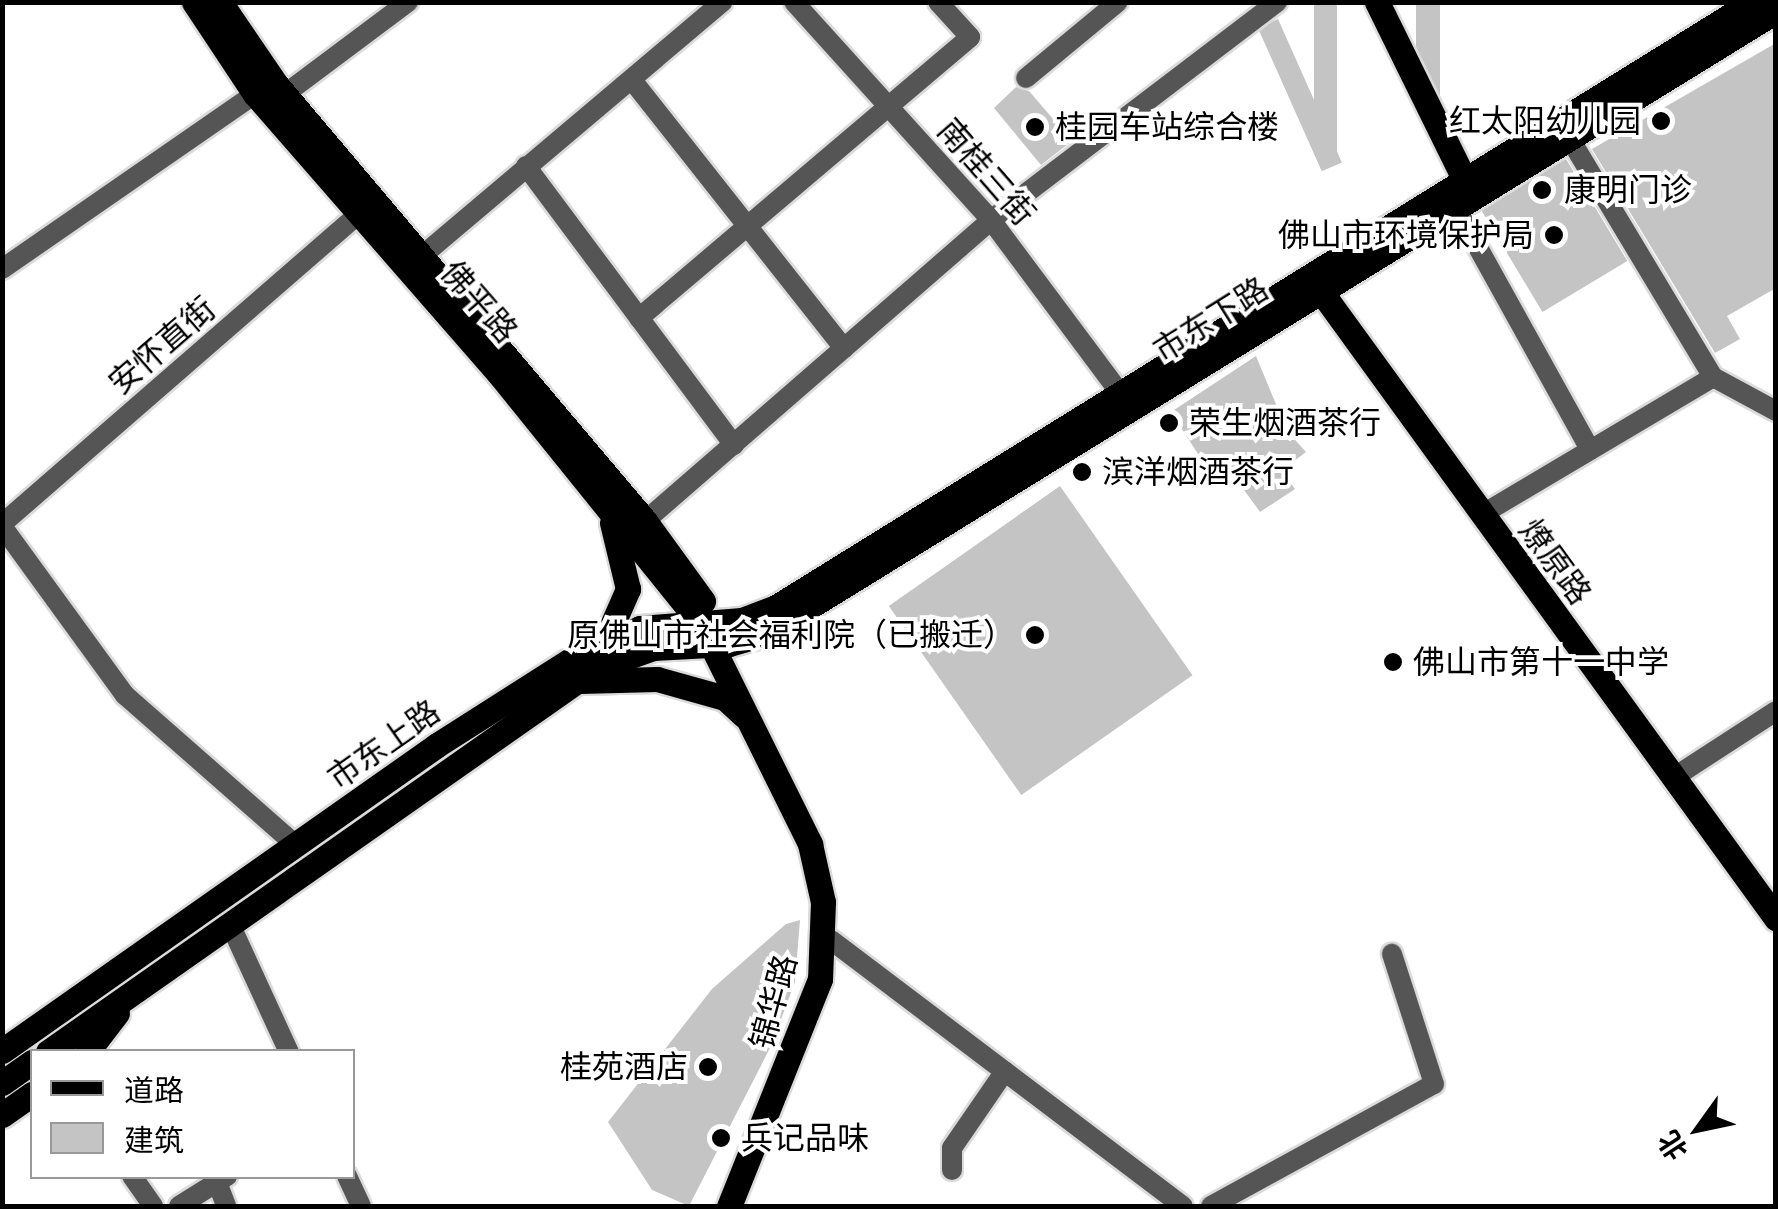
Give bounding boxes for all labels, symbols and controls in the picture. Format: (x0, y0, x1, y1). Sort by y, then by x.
place label: 红太阳幼儿园 (1449, 102, 1641, 140)
place label: 桂园车站综合楼 (1055, 108, 1279, 146)
marker: 红太阳幼儿园 (1650, 110, 1672, 132)
street label: 南桂三街 (930, 111, 1042, 233)
marker: 桂园车站综合楼 (1024, 116, 1046, 138)
place label: 康明门诊 (1564, 171, 1692, 209)
marker: 康明门诊 (1529, 177, 1555, 203)
place label: 佛山市环境保护局 (1278, 216, 1534, 254)
marker: 佛山市环境保护局 (1543, 224, 1565, 246)
street label: 佛平路 (433, 253, 525, 351)
street label: 市东下路 (1147, 270, 1275, 370)
street label: 安怀直街 (101, 290, 223, 402)
place label: 荣生烟酒茶行 (1189, 404, 1381, 442)
marker: 荣生烟酒茶行 (1158, 412, 1180, 434)
place label: 滨洋烟酒茶行 (1102, 453, 1294, 491)
marker: 滨洋烟酒茶行 (1071, 461, 1093, 483)
street label: 燎原路 (1511, 512, 1599, 612)
place label: 原佛山市社会福利院（已搬迁） (567, 616, 1015, 654)
marker: 原佛山市社会福利院（已搬迁） (1024, 624, 1046, 646)
place label: 佛山市第十一中学 (1413, 643, 1669, 681)
marker: 佛山市第十一中学 (1382, 651, 1404, 673)
street label: 市东上路 (321, 693, 447, 797)
street label: 锦华路 (743, 951, 805, 1053)
place label: 桂苑酒店 (560, 1048, 688, 1086)
legend (30, 1049, 355, 1179)
marker: 桂苑酒店 (697, 1056, 719, 1078)
text: 道路 (124, 1071, 184, 1110)
north arrow (1648, 1079, 1748, 1179)
place label: 兵记品味 (741, 1119, 869, 1157)
text: 建筑 (124, 1121, 184, 1160)
text: 北 (1650, 1124, 1696, 1167)
marker: 兵记品味 (710, 1127, 732, 1149)

